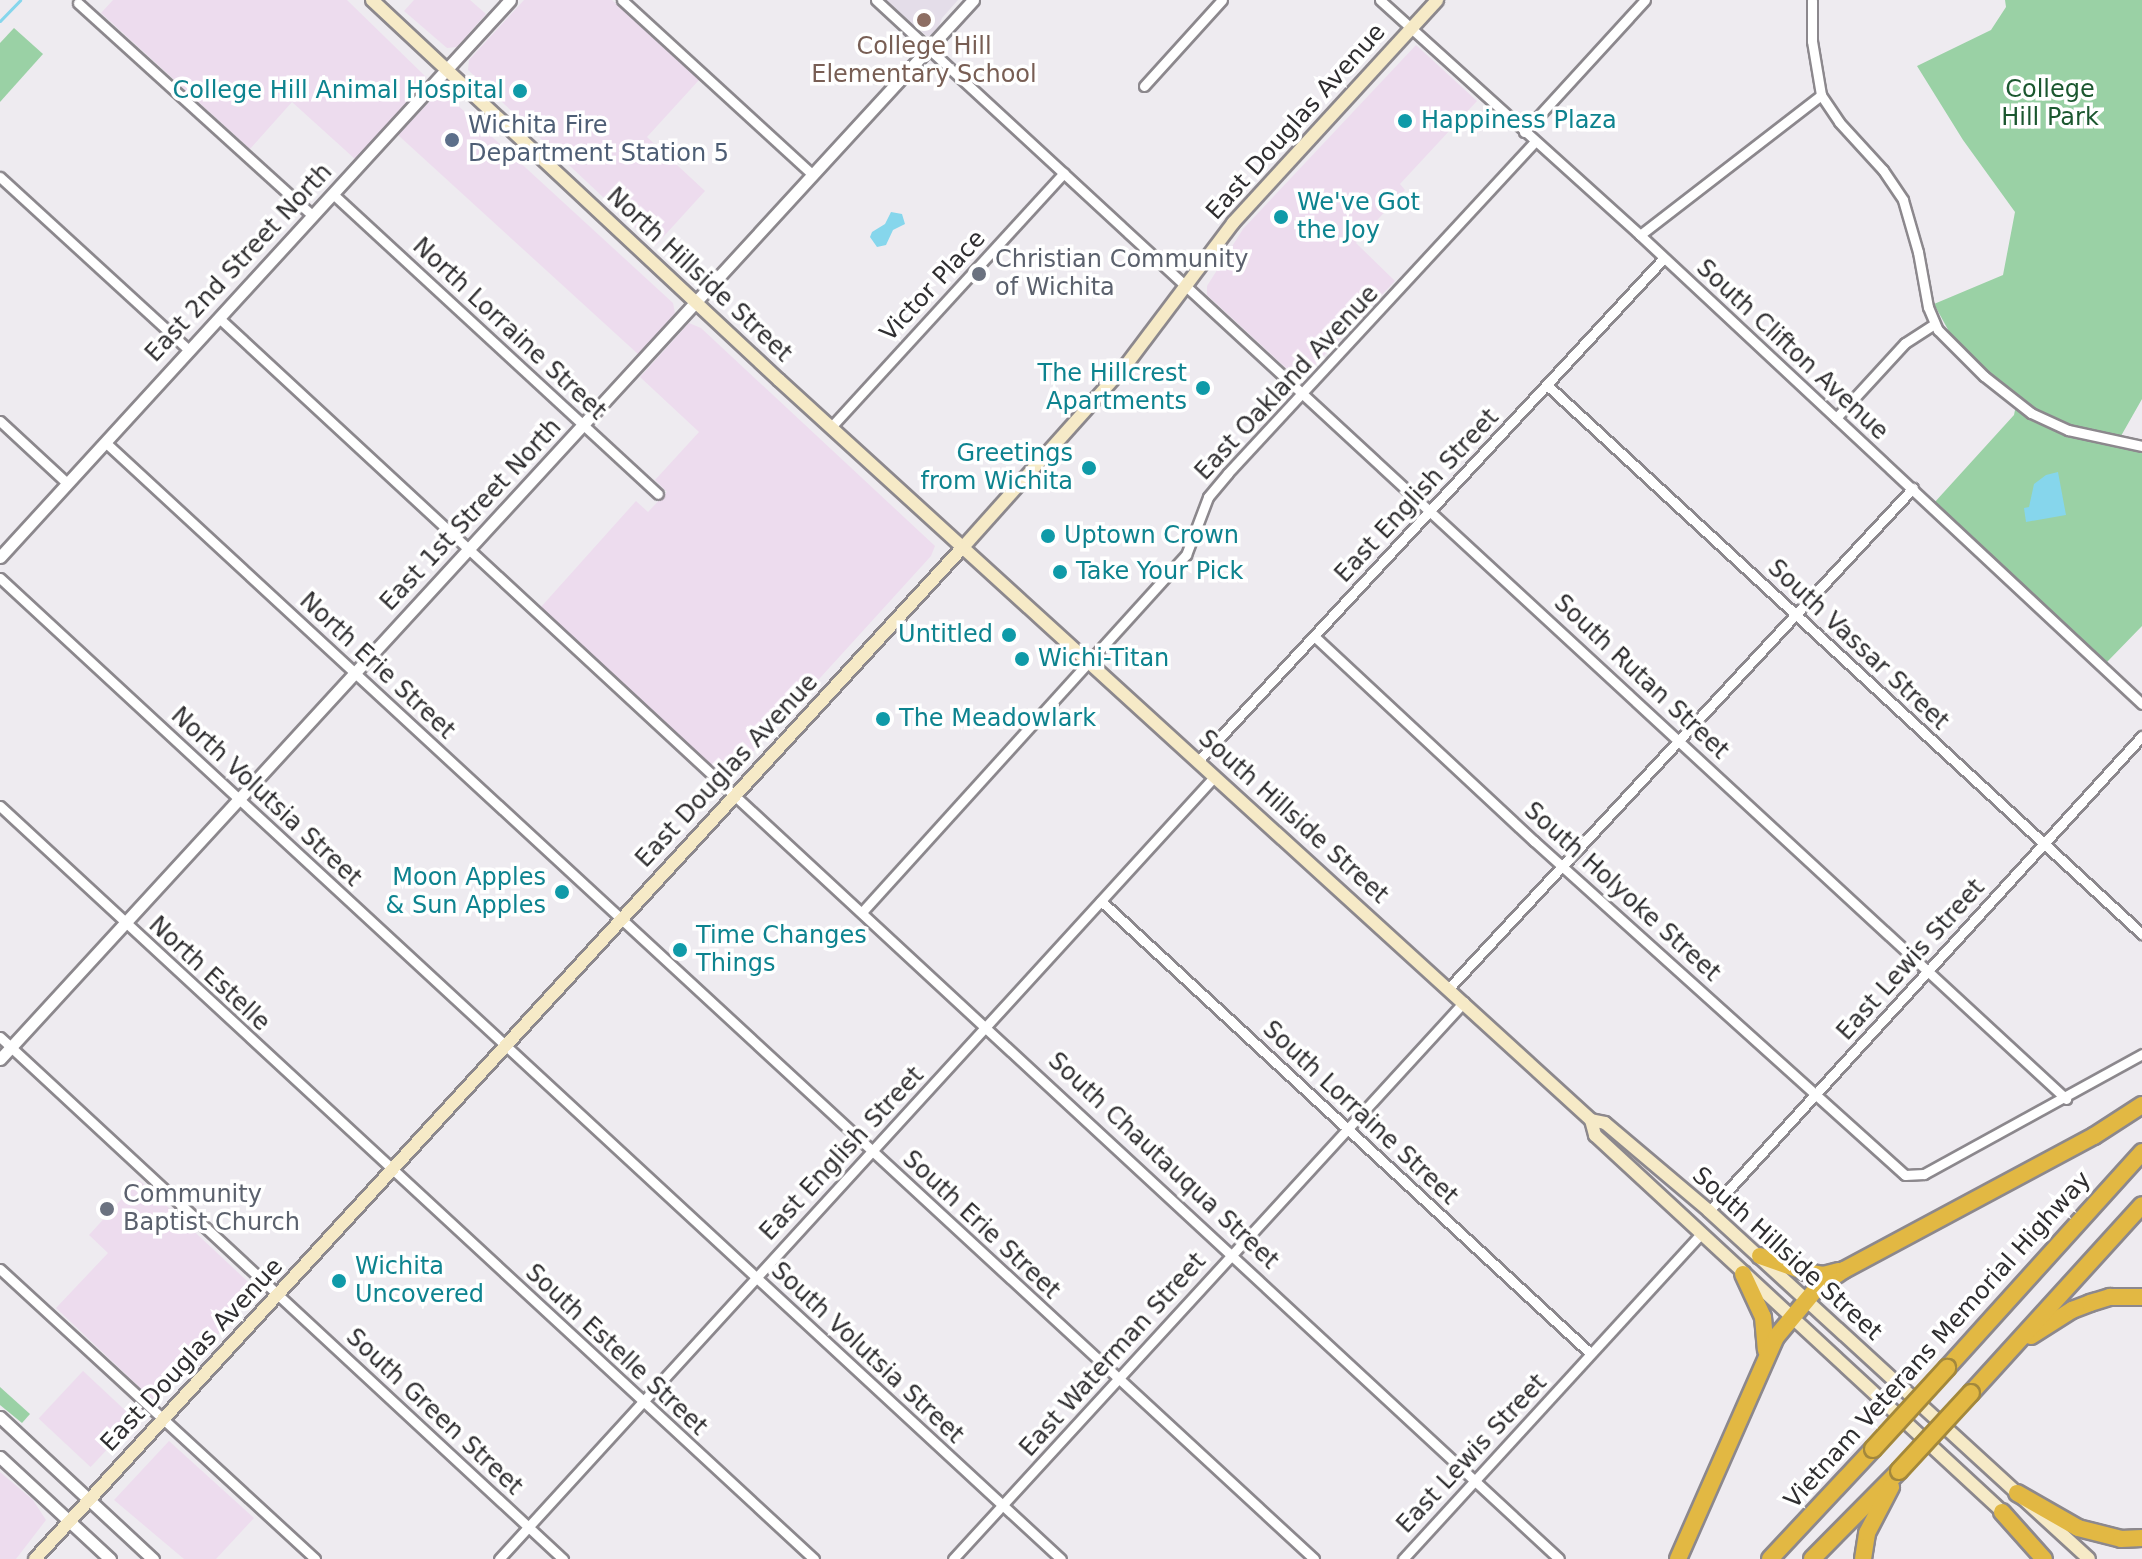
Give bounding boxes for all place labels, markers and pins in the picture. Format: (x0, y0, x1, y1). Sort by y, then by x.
marker: College Hill Elementary School (915, 11, 933, 29)
place label: College Hill Elementary School (811, 33, 1037, 89)
place label: College Hill Animal Hospital (173, 77, 504, 105)
marker: College Hill Animal Hospital (511, 82, 529, 100)
place label: Happiness Plaza (1421, 107, 1617, 135)
place label: Wichita Fire Department Station 5 (468, 112, 729, 168)
marker: Happiness Plaza (1396, 112, 1414, 130)
marker: Wichita Fire Department Station 5 (443, 131, 461, 149)
place label: We've Got the Joy (1297, 189, 1420, 245)
marker: We've Got the Joy (1272, 208, 1290, 226)
place label: Christian Community of Wichita (995, 246, 1249, 302)
marker: Christian Community of Wichita (970, 265, 988, 283)
place label: The Hillcrest Apartments (1037, 360, 1187, 416)
marker: The Hillcrest Apartments (1194, 379, 1212, 397)
place label: Greetings from Wichita (920, 440, 1073, 496)
marker: Greetings from Wichita (1080, 459, 1098, 477)
place label: Uptown Crown (1064, 522, 1239, 550)
marker: Uptown Crown (1039, 527, 1057, 545)
place label: Take Your Pick (1076, 558, 1243, 586)
marker: Take Your Pick (1051, 563, 1069, 581)
place label: Untitled (898, 621, 993, 649)
marker: Untitled (1000, 626, 1018, 644)
place label: Wichi-Titan (1038, 645, 1169, 673)
marker: Wichi-Titan (1013, 650, 1031, 668)
place label: The Meadowlark (899, 705, 1096, 733)
marker: The Meadowlark (874, 710, 892, 728)
place label: Moon Apples & Sun Apples (386, 864, 546, 920)
marker: Moon Apples & Sun Apples (553, 883, 571, 901)
place label: Time Changes Things (696, 922, 867, 978)
marker: Time Changes Things (671, 941, 689, 959)
place label: Community Baptist Church (123, 1181, 300, 1237)
marker: Community Baptist Church (98, 1200, 116, 1218)
place label: Wichita Uncovered (355, 1253, 484, 1309)
marker: Wichita Uncovered (330, 1272, 348, 1290)

